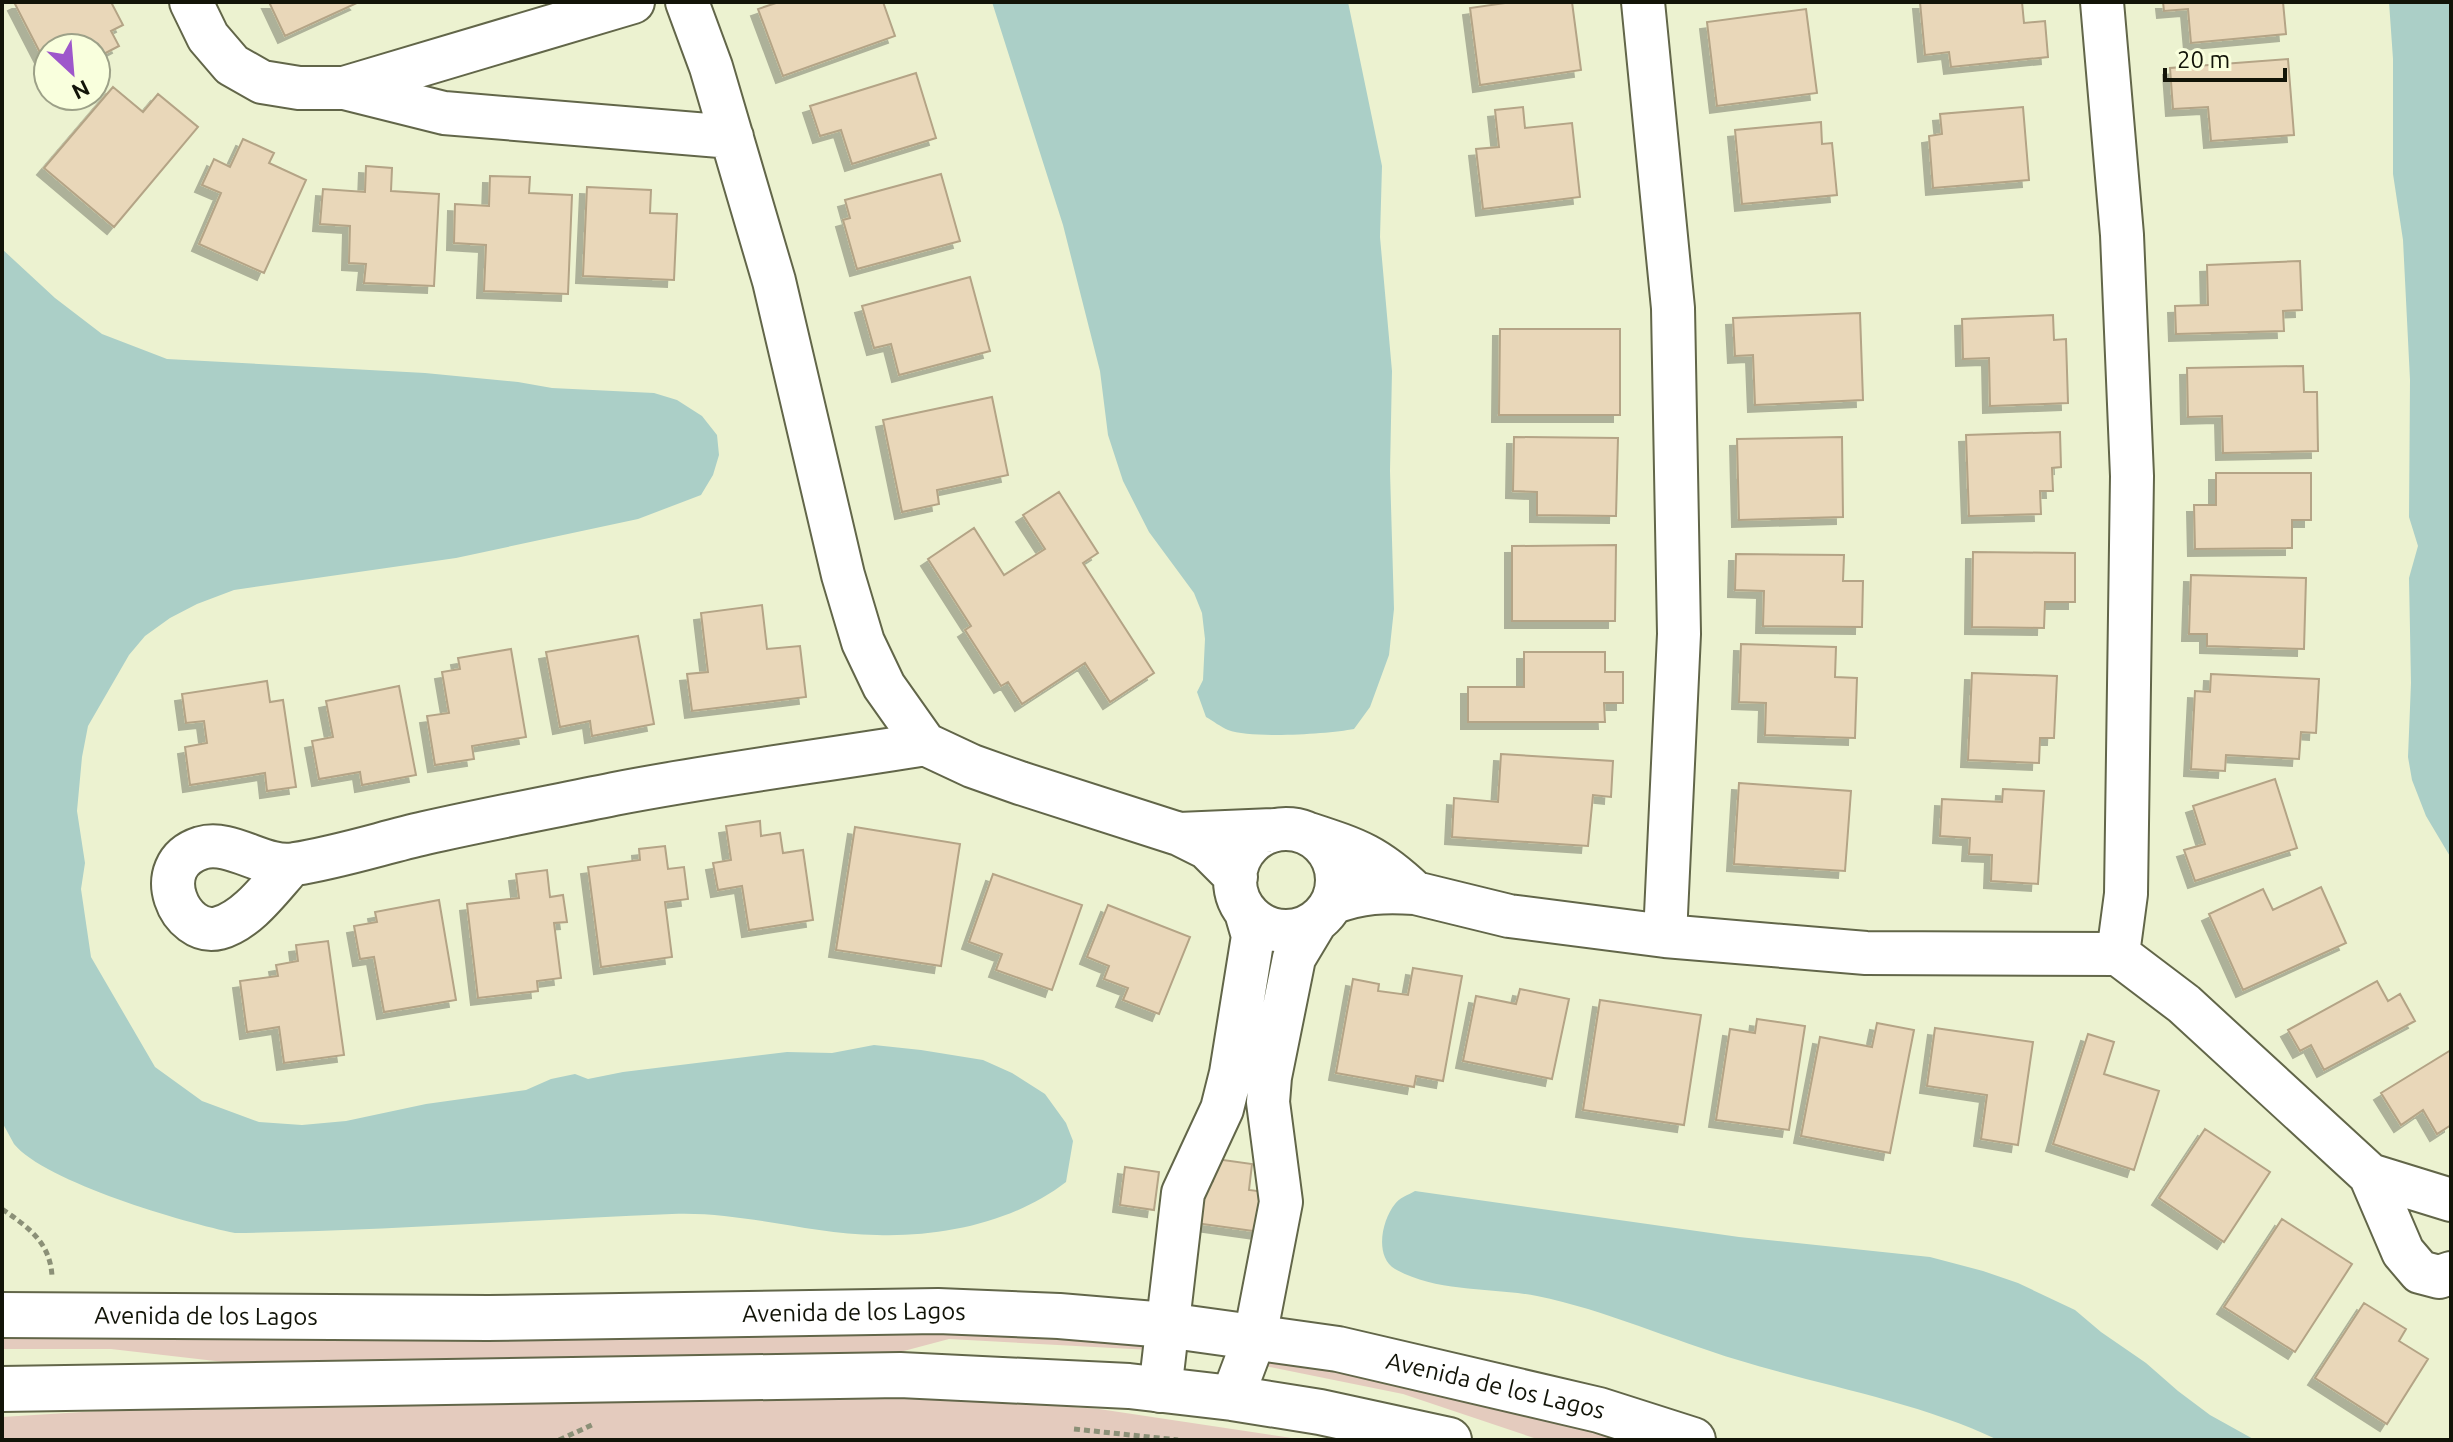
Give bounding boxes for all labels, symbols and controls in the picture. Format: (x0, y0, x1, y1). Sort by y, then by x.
north arrow (32, 32, 112, 112)
scale bar (2165, 32, 2285, 82)
text: 20 m (2177, 46, 2230, 73)
text: N (68, 76, 94, 105)
street label: Avenida de los Lagos (742, 1297, 966, 1327)
street label: Avenida de los Lagos (94, 1302, 318, 1330)
street label: Avenida de los Lagos (1384, 1347, 1609, 1424)

